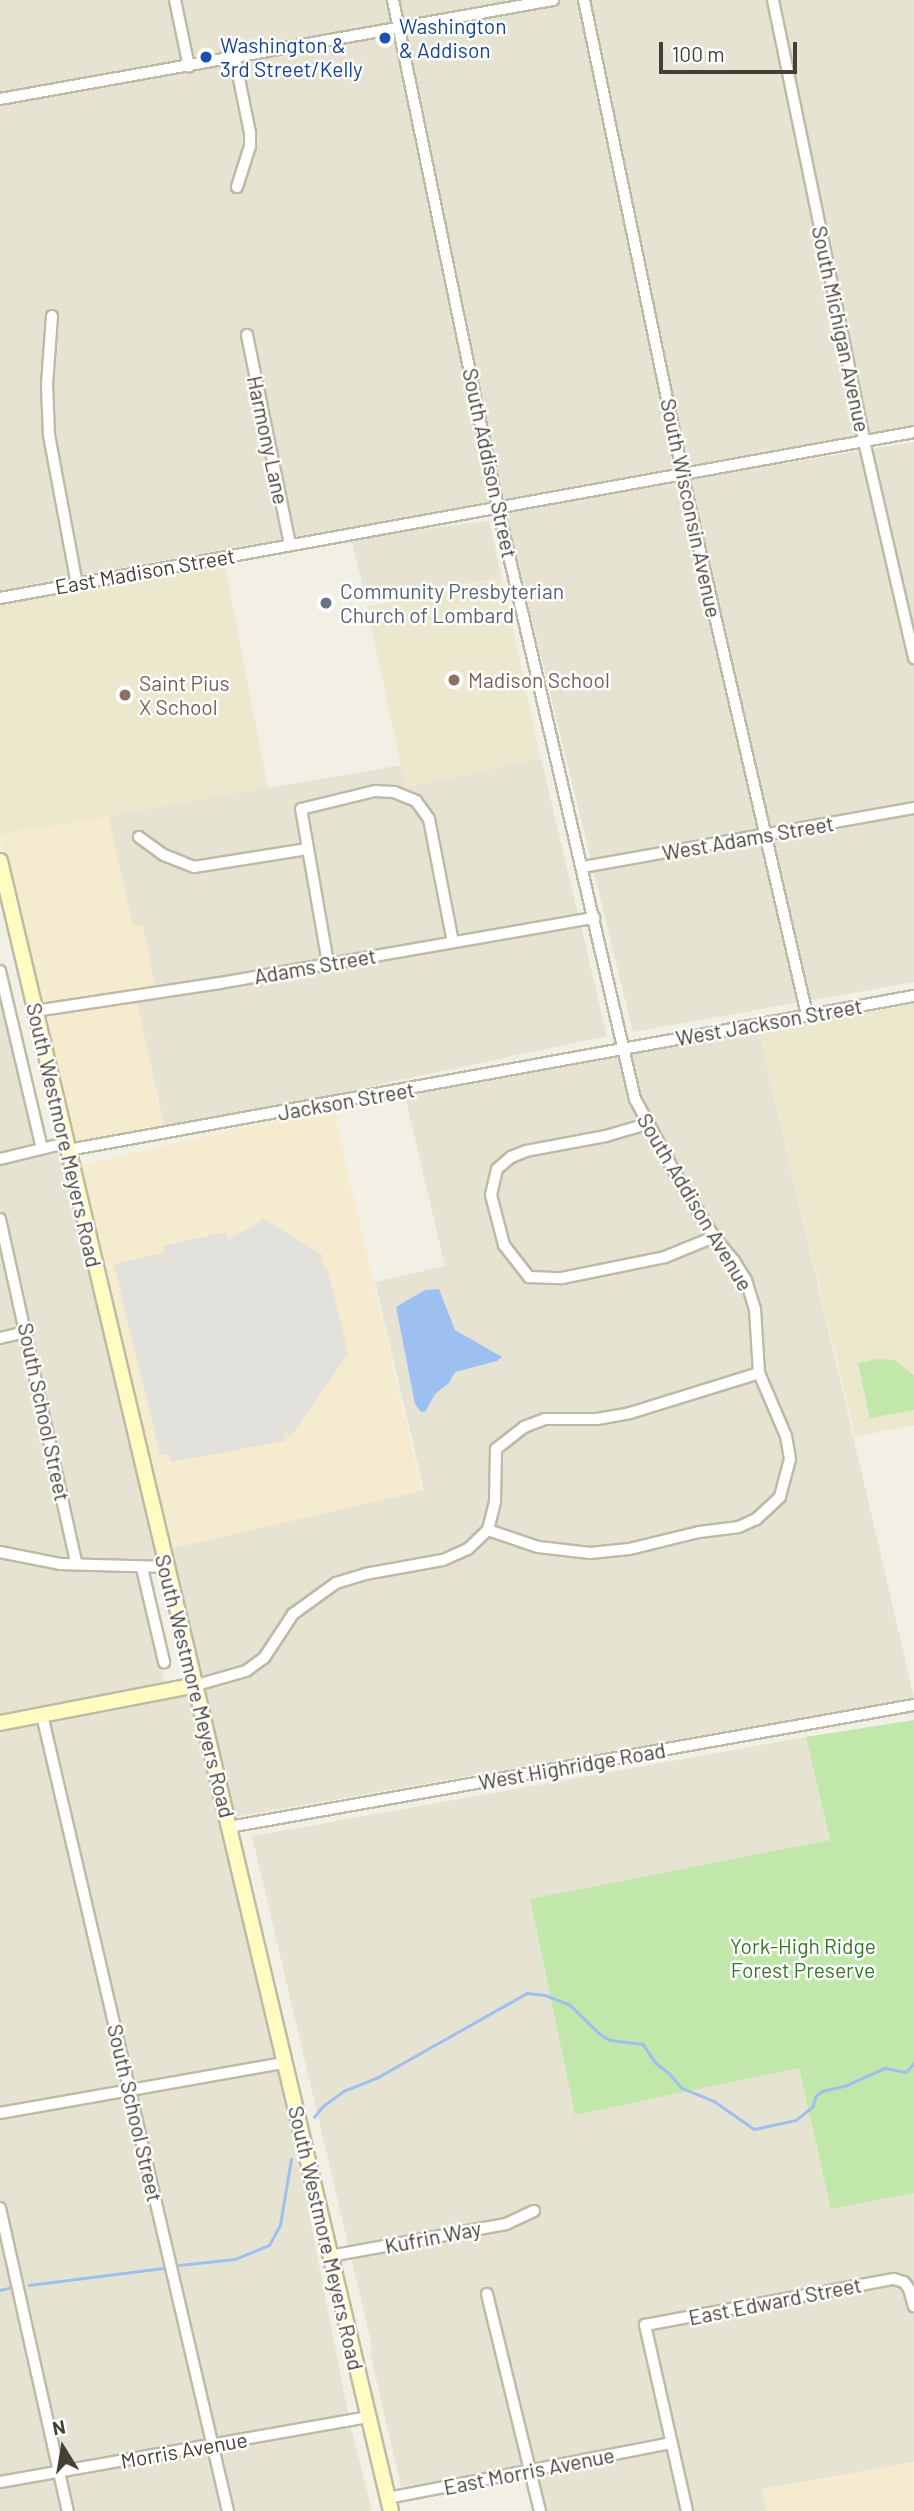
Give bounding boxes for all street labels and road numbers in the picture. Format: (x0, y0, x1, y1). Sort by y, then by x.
street label: South Michigan Avenue (807, 224, 875, 434)
street label: South Addison Street (458, 366, 522, 560)
street label: Harmony Lane (242, 373, 294, 507)
street label: South Wisconsin Avenue (655, 396, 727, 620)
street label: East Madison Street (53, 543, 237, 599)
street label: West Adams Street (660, 810, 836, 866)
street label: Adams Street (252, 943, 378, 989)
street label: West Jackson Street (674, 993, 864, 1051)
street label: South Westmore Meyers Road (21, 1000, 107, 1270)
street label: Jackson Street (276, 1077, 416, 1125)
street label: South Addison Avenue (632, 1109, 758, 1295)
street label: South School Street (13, 1320, 75, 1504)
street label: South Westmore Meyers Road (150, 1552, 240, 1820)
street label: West Highridge Road (476, 1737, 668, 1795)
street label: South School Street (102, 2022, 168, 2204)
street label: South Westmore Meyers Road (283, 2103, 369, 2373)
street label: Kufrin Way (383, 2215, 483, 2259)
street label: East Edward Street (686, 2272, 864, 2330)
street label: Morris Avenue (119, 2426, 249, 2474)
street label: East Morris Avenue (441, 2442, 617, 2500)

